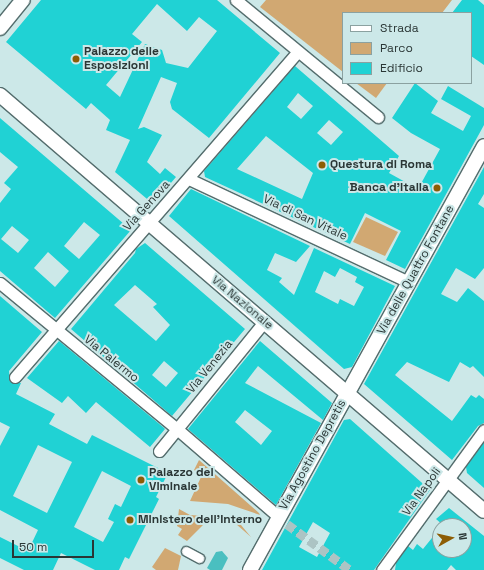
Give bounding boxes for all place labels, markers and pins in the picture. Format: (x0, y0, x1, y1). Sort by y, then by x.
place label: Palazzo delle Esposizioni (84, 45, 159, 73)
marker: Palazzo delle Esposizioni (71, 54, 81, 64)
place label: Questura di Roma (330, 158, 432, 172)
marker: Questura di Roma (317, 160, 327, 170)
place label: Banca d'Italia (350, 181, 429, 195)
marker: Banca d'Italia (432, 183, 442, 193)
place label: Palazzo del Viminale (149, 466, 214, 494)
marker: Palazzo del Viminale (136, 475, 146, 485)
place label: Ministero dell'Interno (138, 513, 262, 527)
marker: Ministero dell'Interno (125, 515, 135, 525)

